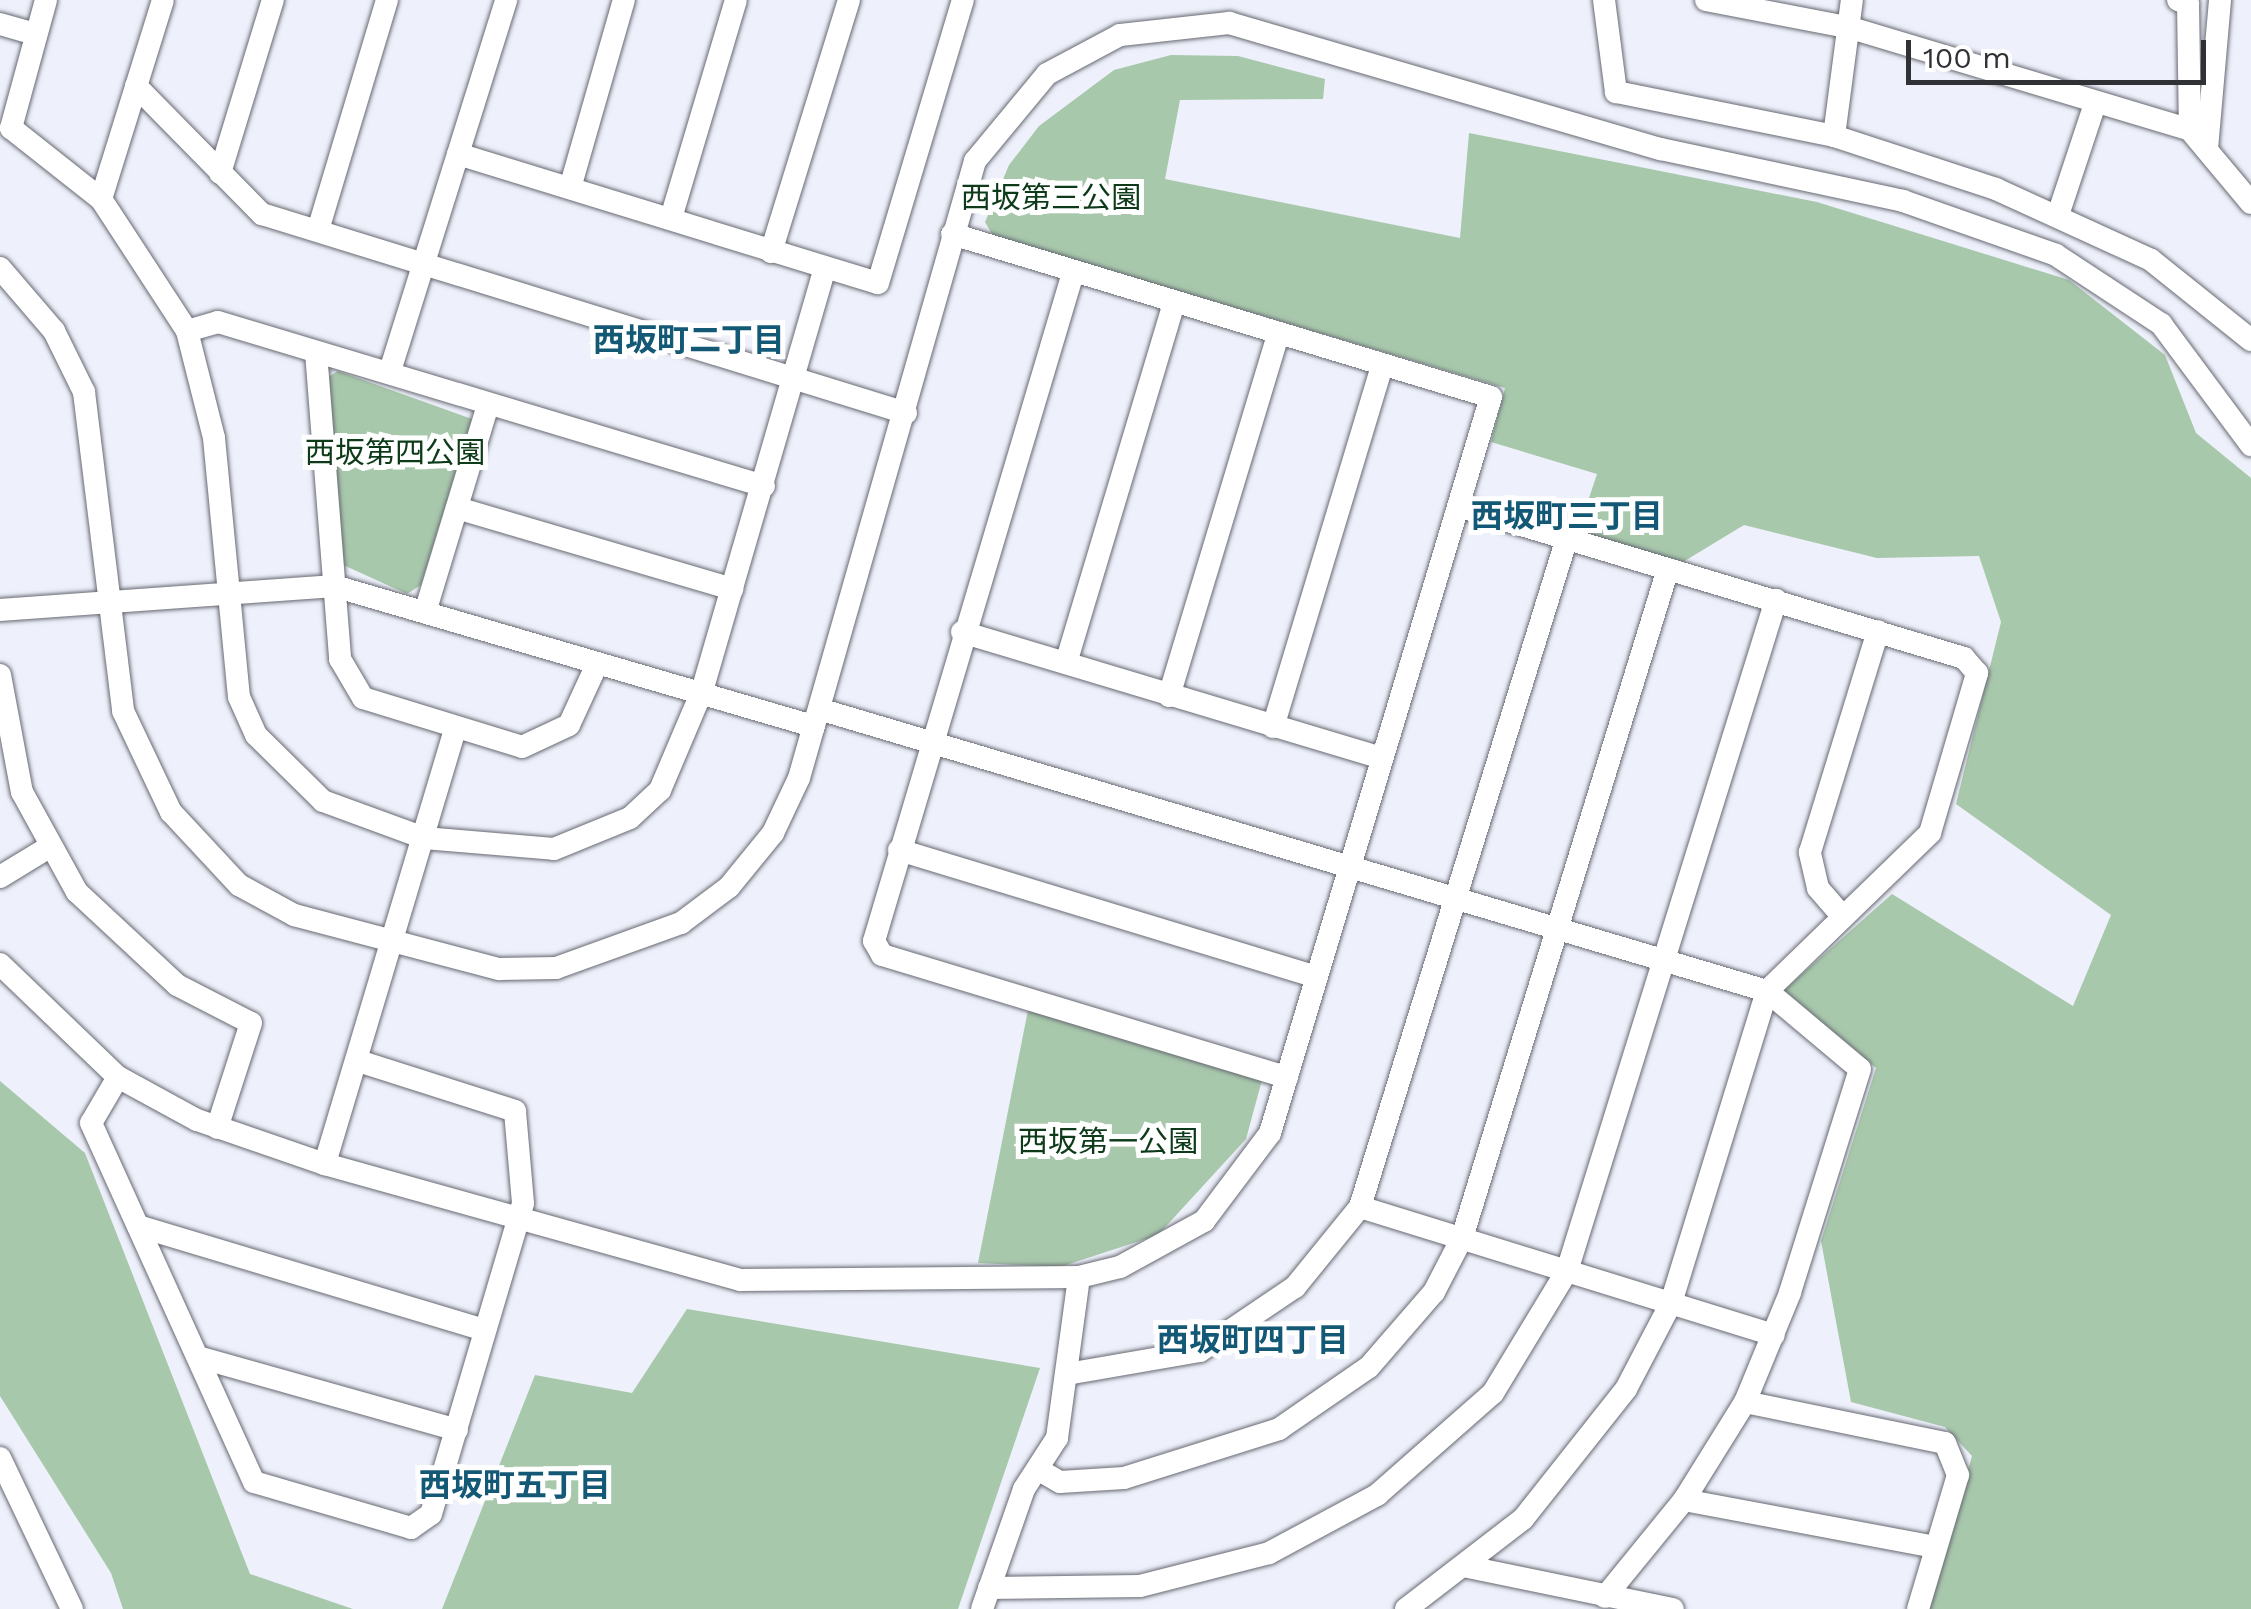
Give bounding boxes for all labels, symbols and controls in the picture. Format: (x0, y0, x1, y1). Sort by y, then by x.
scale bar (1911, 20, 2211, 82)
text: 100 m (1923, 40, 2011, 75)
park label: 西坂第三公園 (961, 180, 1141, 216)
district label: 西坂町二丁目 (593, 321, 785, 359)
park label: 西坂第四公園 (305, 435, 485, 471)
district label: 西坂町三丁目 (1471, 497, 1663, 535)
park label: 西坂第一公園 (1018, 1124, 1198, 1160)
district label: 西坂町四丁目 (1157, 1321, 1349, 1359)
district label: 西坂町五丁目 (419, 1466, 611, 1504)

